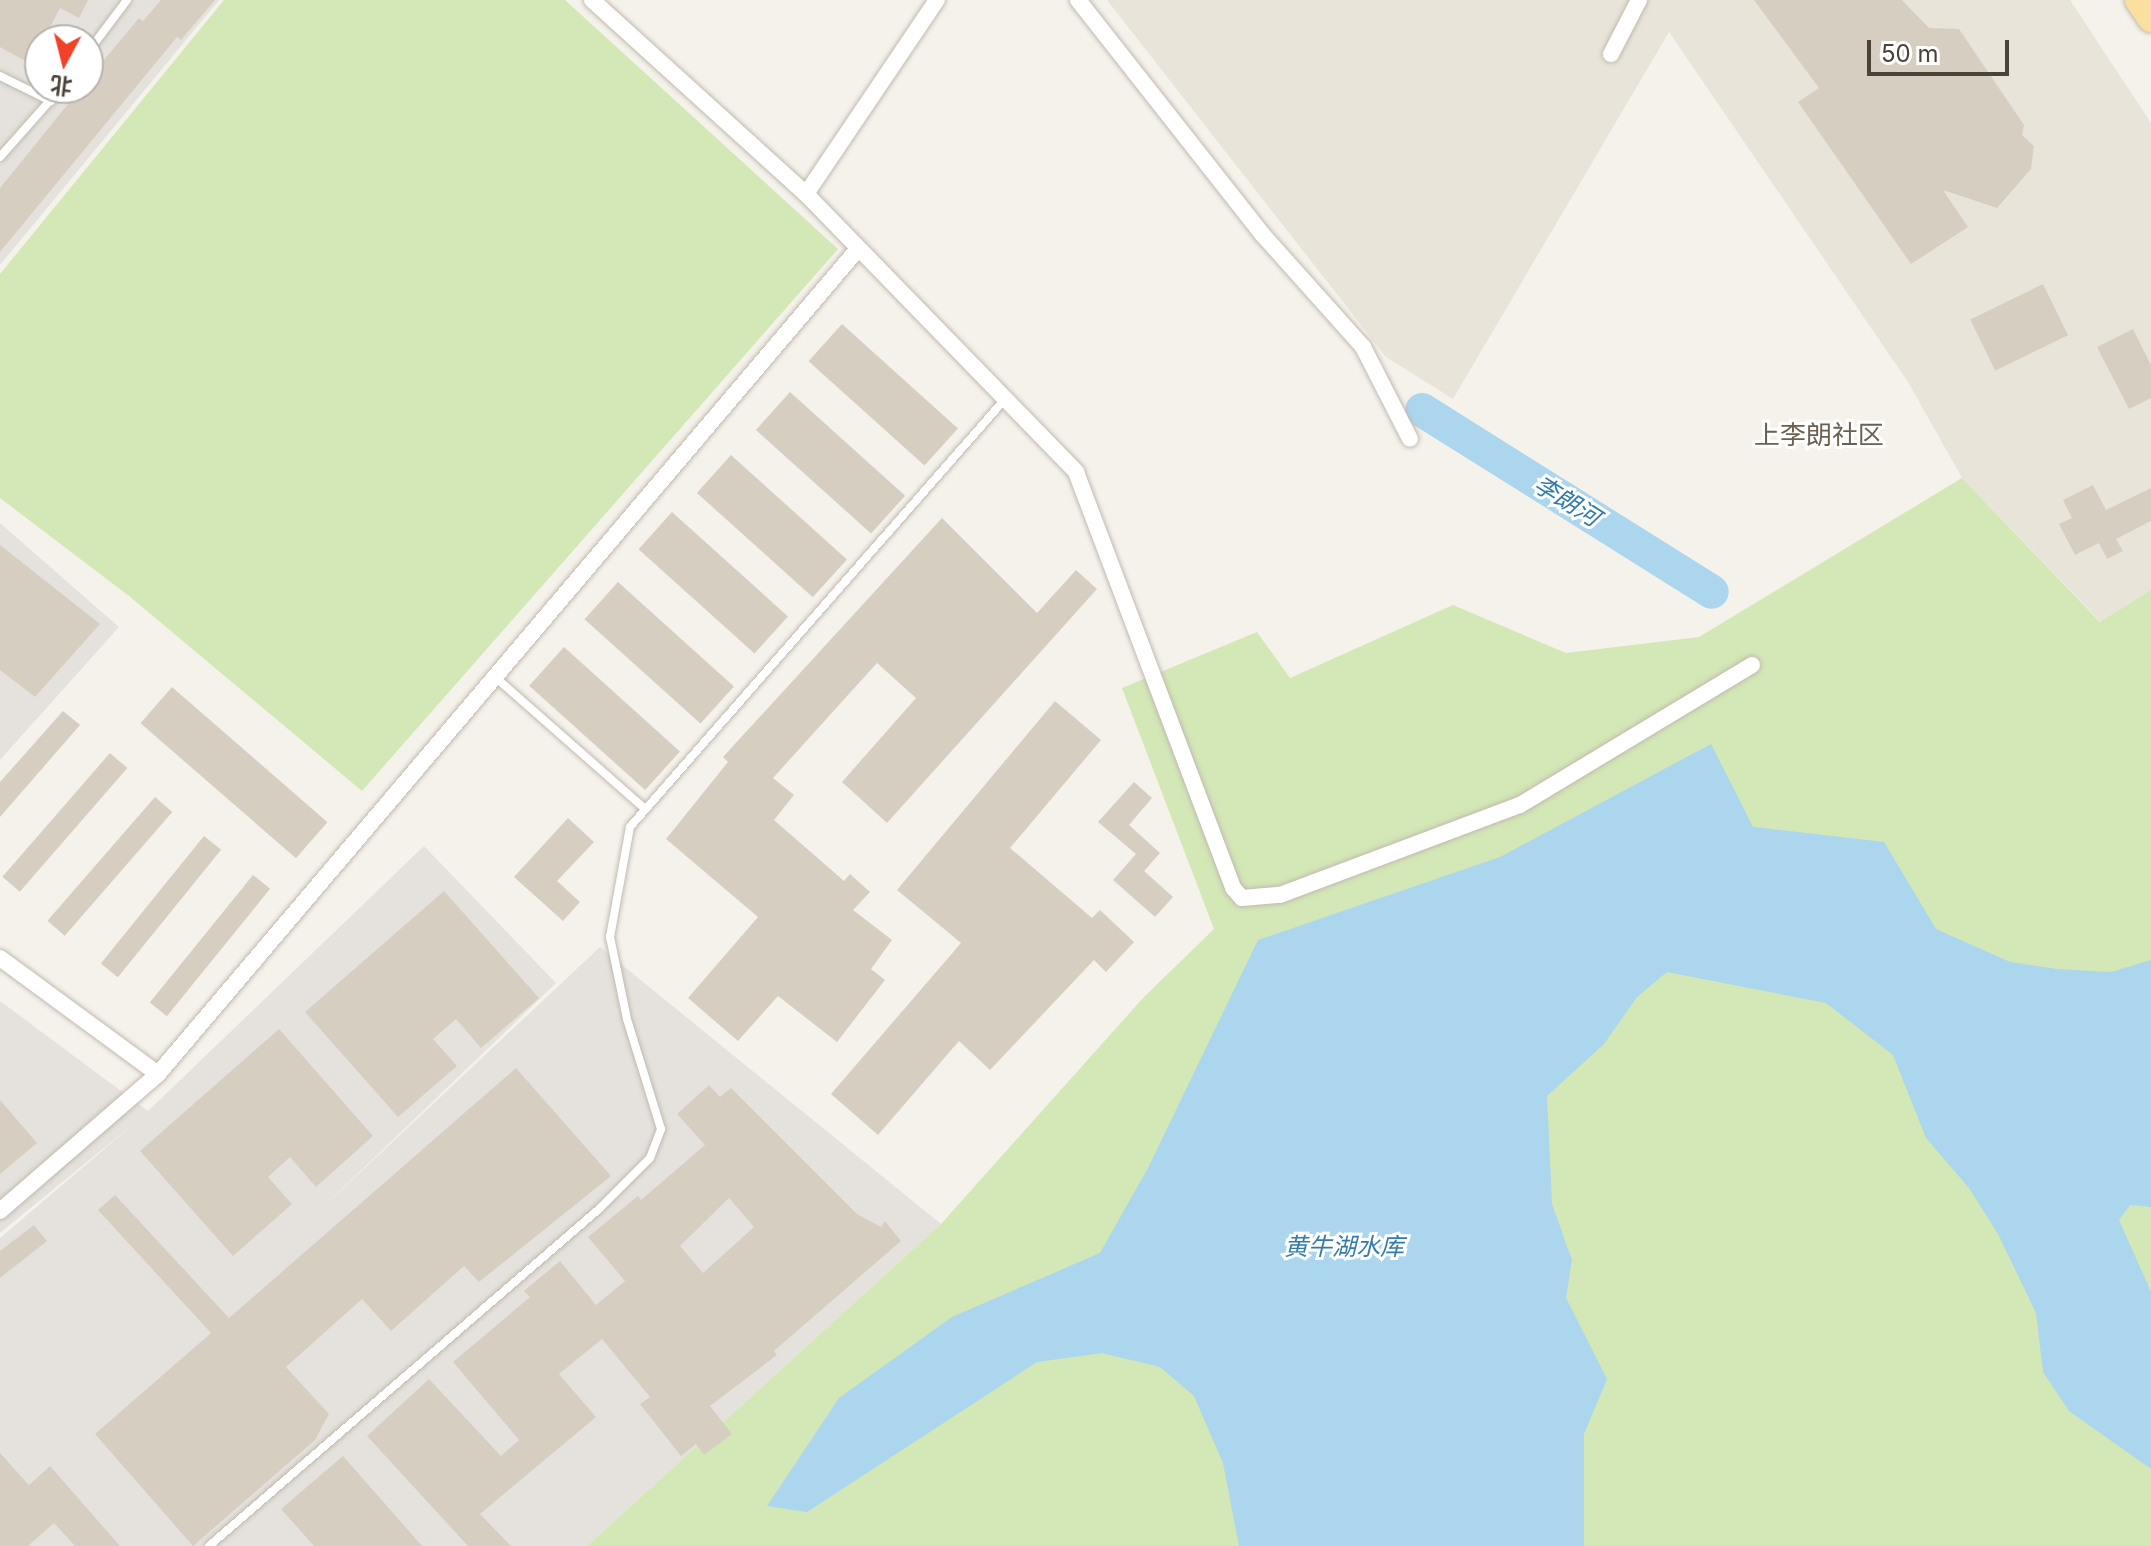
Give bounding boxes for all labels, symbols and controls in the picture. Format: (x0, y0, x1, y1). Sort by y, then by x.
north arrow (24, 24, 104, 104)
scale bar (1871, 24, 2013, 74)
text: 50 m (1881, 39, 1939, 68)
text: 北 (49, 72, 74, 100)
district label: 上李朗社区 (1754, 419, 1884, 451)
water label: 李朗河 (1529, 470, 1605, 532)
water label: 黄牛湖水库 (1284, 1233, 1404, 1261)

